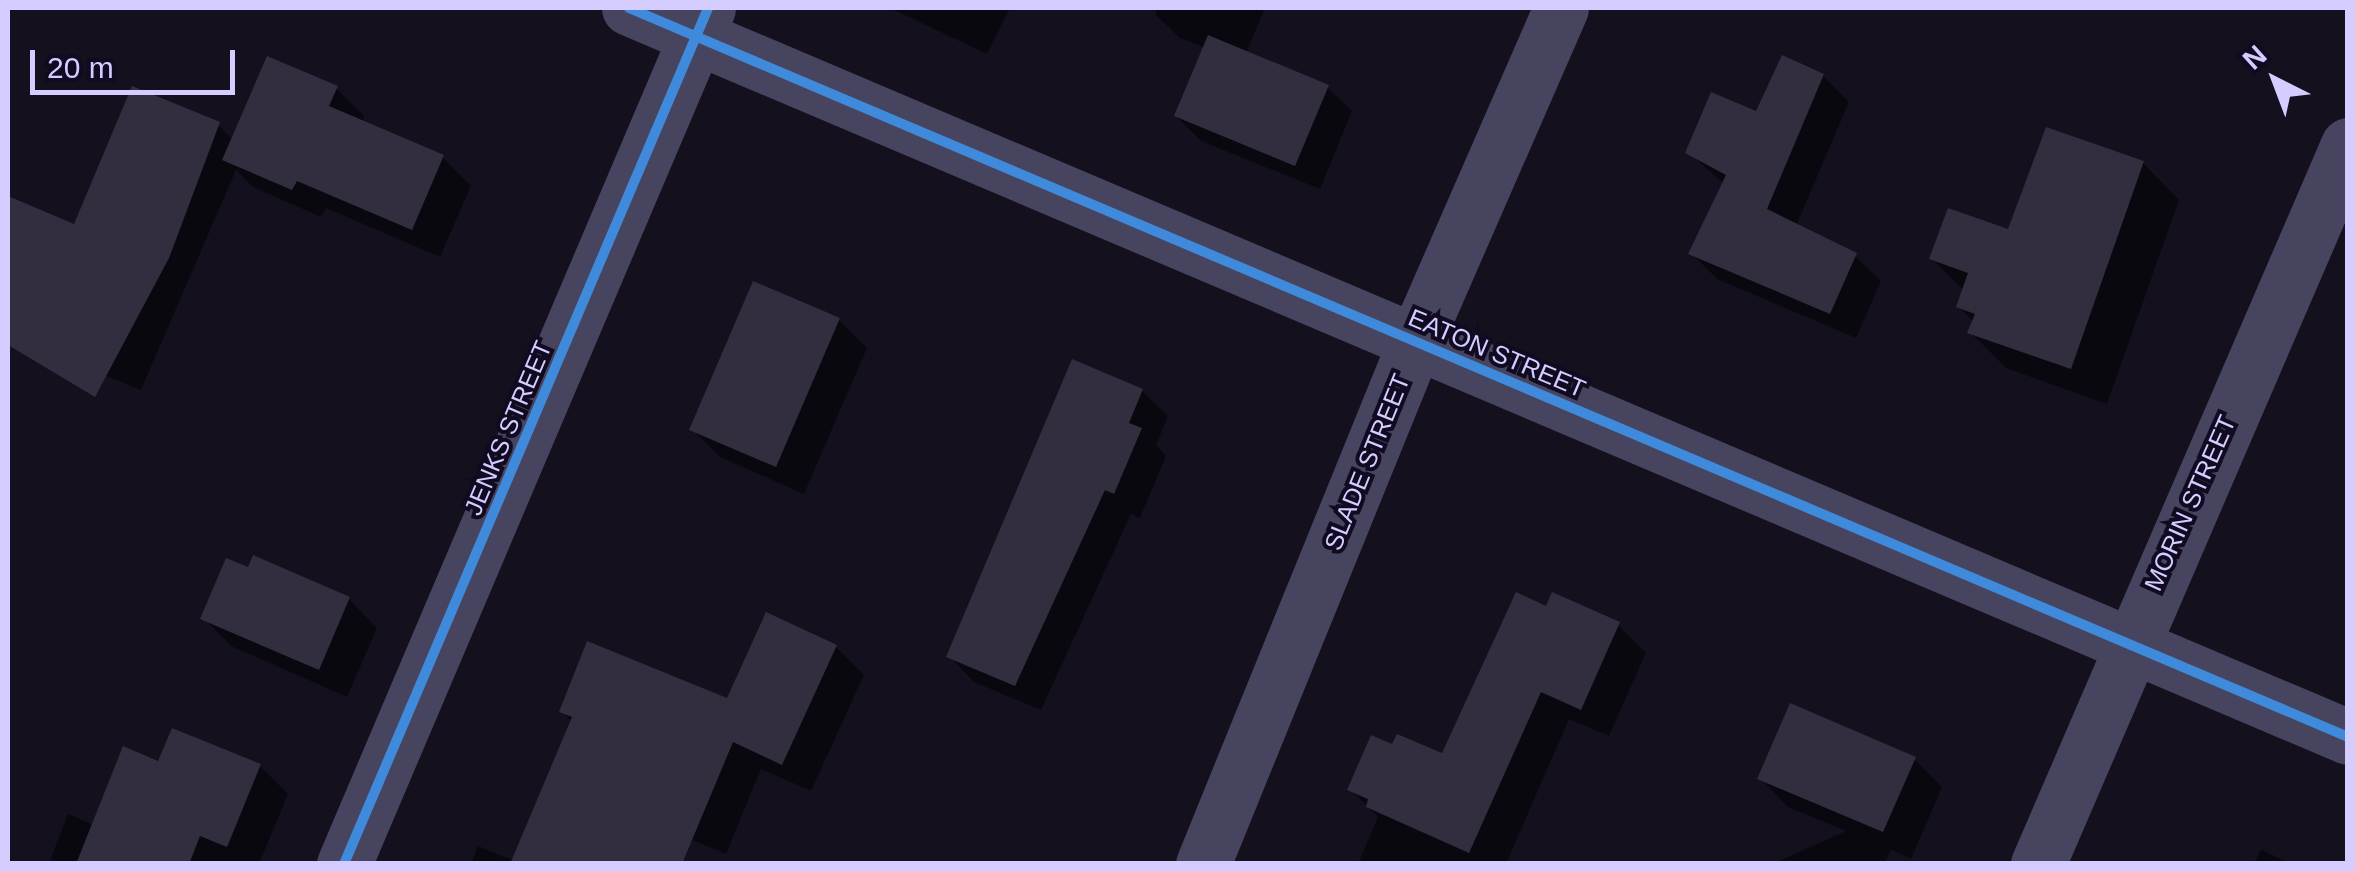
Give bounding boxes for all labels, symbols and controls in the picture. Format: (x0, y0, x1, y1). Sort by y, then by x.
scale bar (35, 30, 240, 92)
north arrow (2225, 30, 2325, 130)
text: N (2237, 39, 2272, 76)
text: 20 m (47, 51, 114, 84)
street label: EATON STREET (1404, 302, 1590, 404)
street label: JENKS STREET (458, 336, 558, 520)
street label: SLADE STREET (1318, 369, 1416, 555)
street label: MORIN STREET (2138, 411, 2242, 595)

